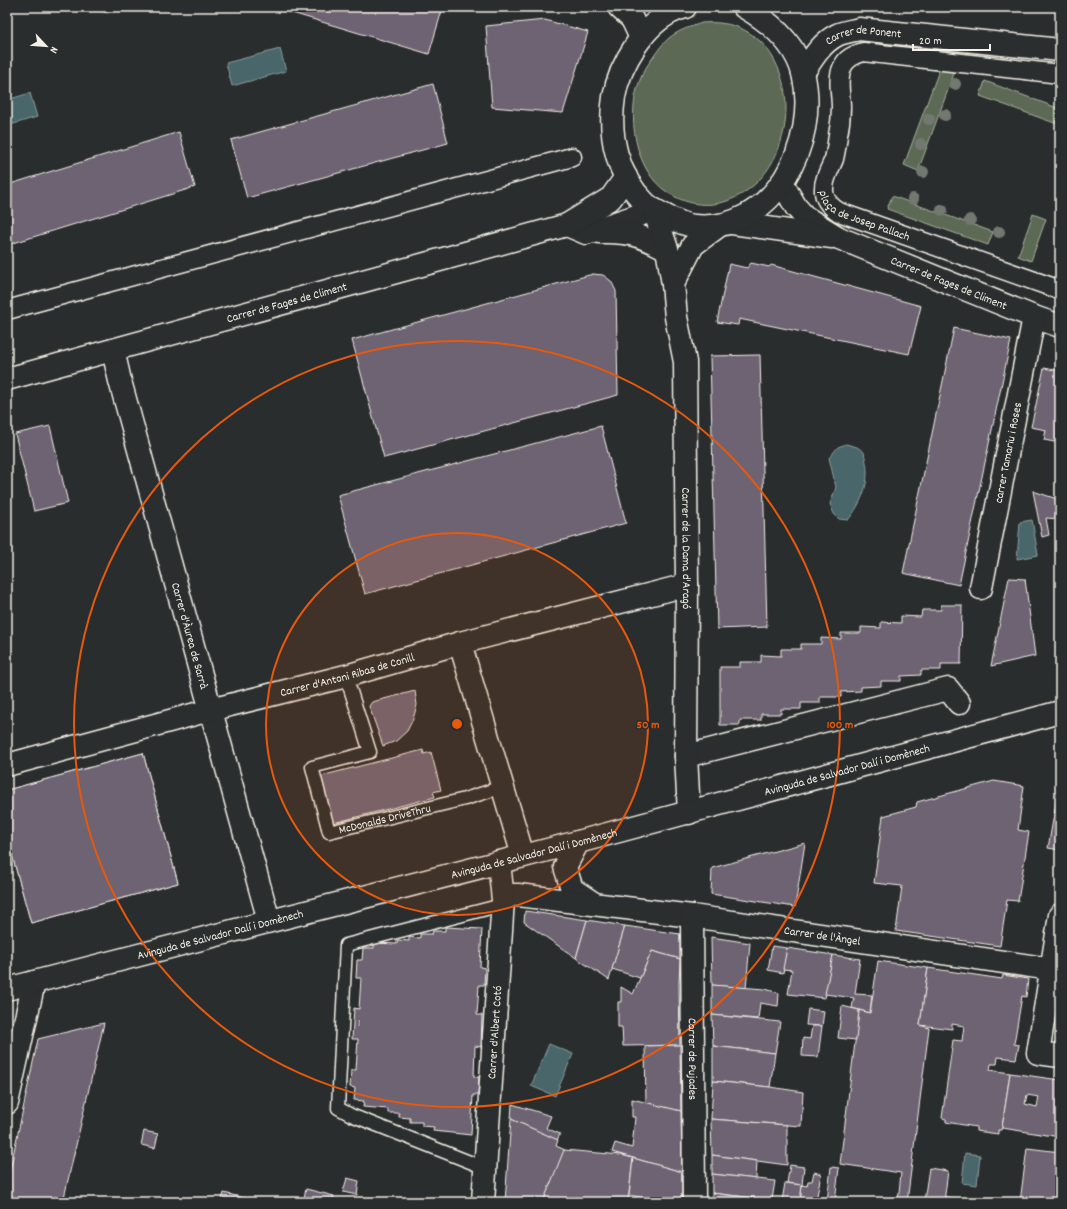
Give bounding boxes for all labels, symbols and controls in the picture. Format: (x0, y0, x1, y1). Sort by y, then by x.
street label: Carrer de Ponent (822, 22, 903, 50)
north arrow (26, 26, 66, 66)
scale bar (913, 26, 990, 52)
text: 20 m (919, 33, 942, 50)
text: N (45, 44, 62, 56)
street label: plaça de Josep Pallach (814, 190, 912, 246)
street label: Carrer de Fages de Climent (888, 253, 1010, 315)
street label: Carrer de Fages de Climent (225, 279, 350, 328)
street label: carrer Tamariu i Roses (991, 401, 1027, 505)
street label: Carrer de la Dama d'Aragó (676, 487, 694, 609)
street label: Carrer d'Àurea de Sarrà (166, 581, 212, 691)
street label: Carrer d'Antoni Ribas de Conill (279, 650, 417, 702)
centre of rings (450, 717, 464, 731)
text: 50 m (636, 717, 660, 734)
text: 100 m (827, 717, 853, 734)
street label: Avinguda de Salvador Dalí i Domènech (762, 740, 932, 801)
street label: McDonalds DriveThru (337, 801, 433, 839)
street label: Avinguda de Salvador Dalí i Domènech (449, 825, 619, 884)
street label: Avinguda de Salvador Dalí i Domènech (136, 906, 305, 965)
street label: Carrer de l'Àngel (783, 923, 862, 951)
street label: Carrer d'Albert Cotó (484, 985, 507, 1080)
house number: 1 (358, 1017, 360, 1031)
street label: Carrer de Pujades (683, 1018, 700, 1100)

